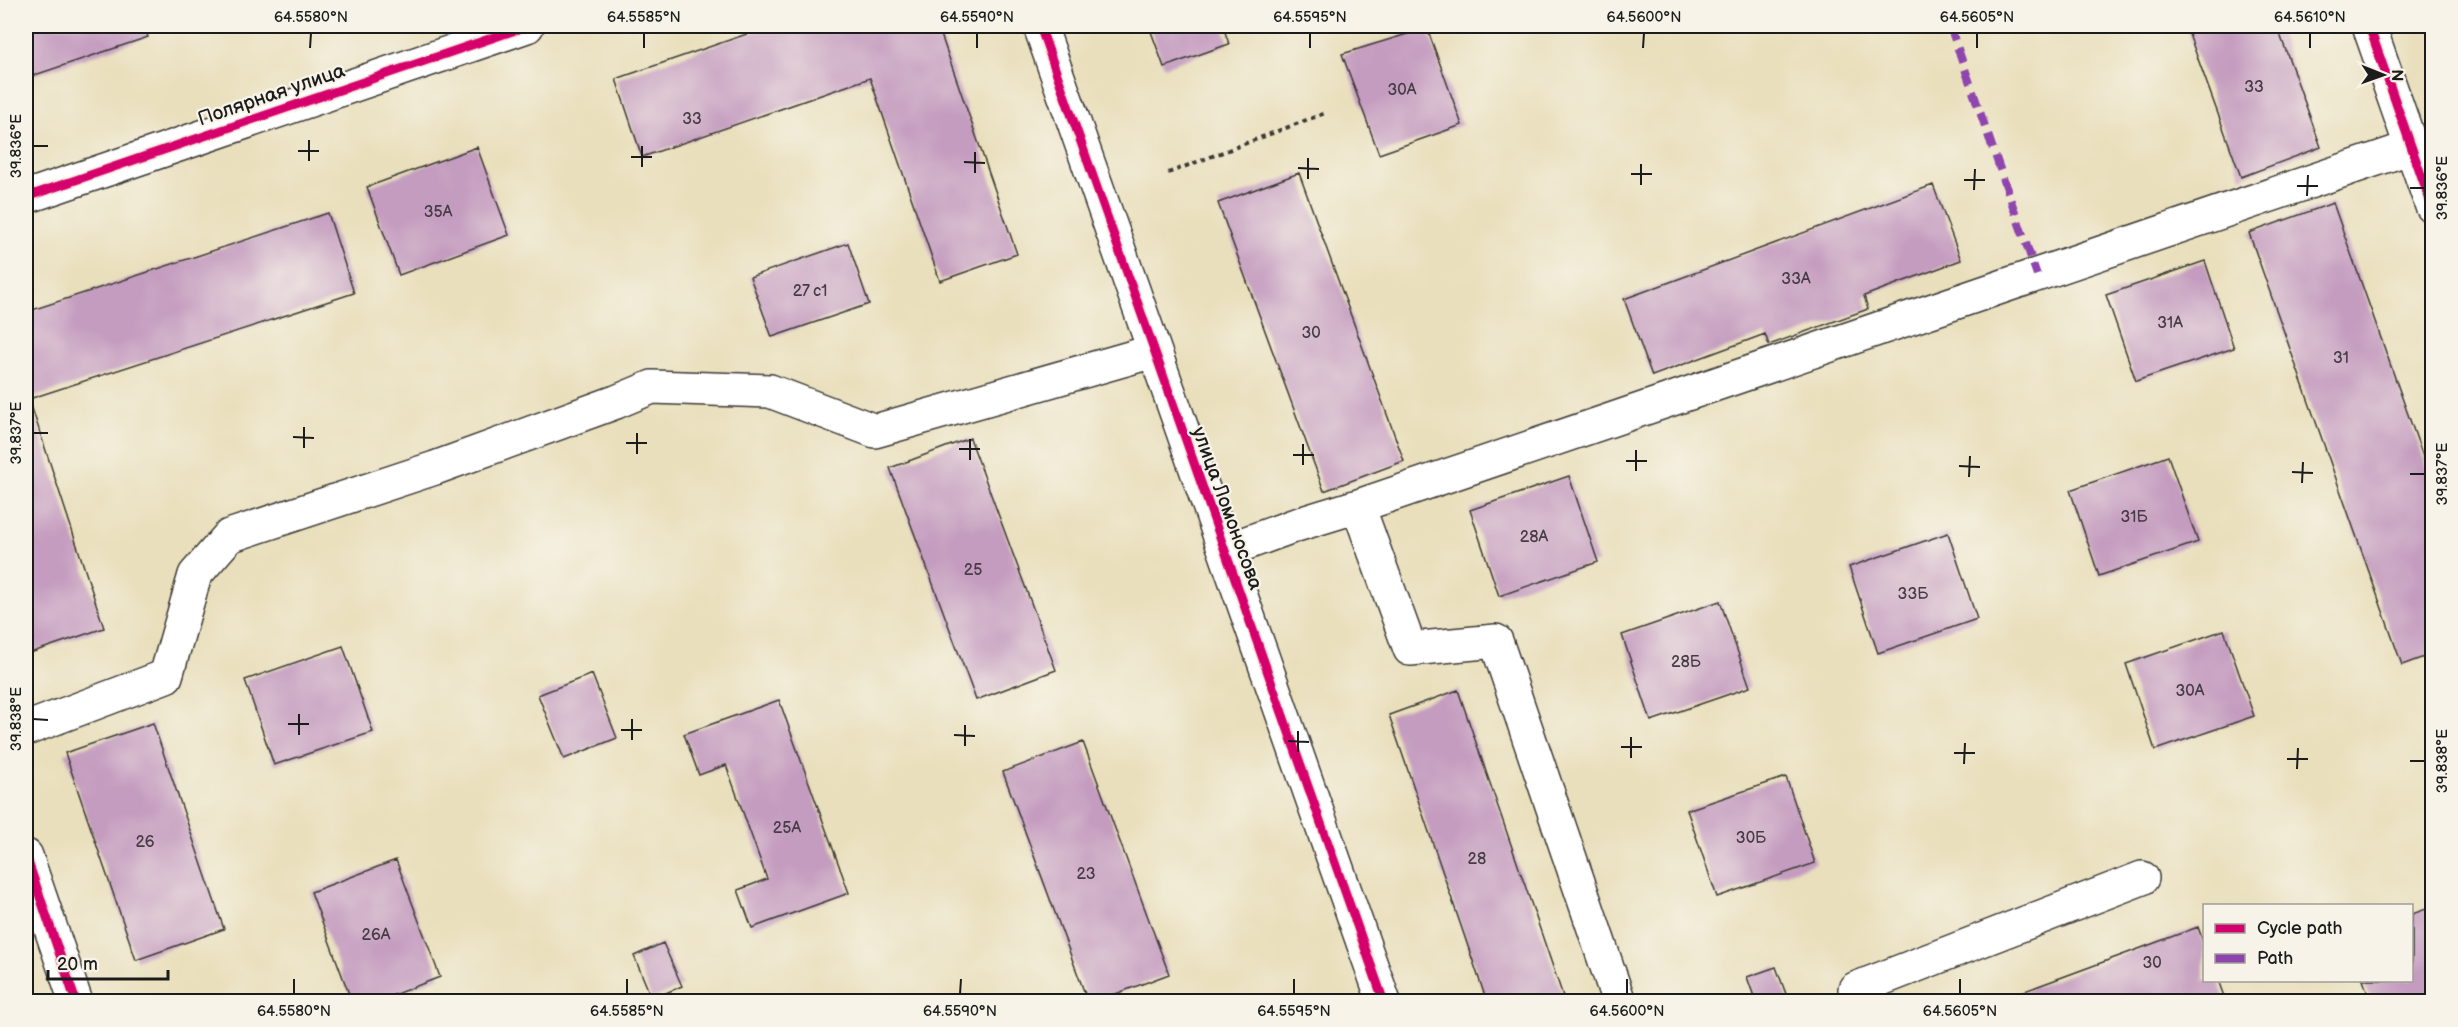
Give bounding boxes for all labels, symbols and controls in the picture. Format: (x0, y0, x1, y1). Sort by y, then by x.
text: 64.5580°N (274, 8, 348, 27)
text: 64.5585°N (607, 8, 681, 27)
text: 64.5590°N (940, 8, 1014, 27)
text: 64.5595°N (1273, 8, 1347, 27)
text: 64.5600°N (1607, 8, 1681, 27)
text: 64.5605°N (1940, 8, 2014, 27)
text: 64.5610°N (2274, 8, 2346, 27)
north arrow (2353, 45, 2413, 105)
street label: Полярная улица (195, 58, 348, 131)
text: N (2387, 69, 2406, 81)
house number: 33 (2244, 78, 2264, 97)
house number: 30А (1388, 81, 1417, 100)
house number: 33 (682, 110, 702, 129)
text: 39.836°E (7, 114, 26, 178)
text: 39.836°E (2433, 156, 2452, 220)
house number: 35А (424, 203, 453, 222)
house number: 33А (1781, 270, 1811, 289)
house number: 27 с1 (793, 282, 827, 301)
house number: 31А (2157, 314, 2183, 333)
house number: 30 (1301, 324, 1321, 343)
house number: 31 (2333, 349, 2349, 368)
text: 39.837°E (7, 401, 26, 464)
street label: улица Ломоносова (1186, 424, 1268, 593)
text: 39.837°E (2433, 442, 2452, 505)
house number: 31Б (2120, 508, 2148, 527)
house number: 28А (1520, 528, 1549, 547)
house number: 25 (964, 561, 982, 580)
house number: 33Б (1898, 585, 1929, 604)
house number: 28Б (1671, 653, 1702, 672)
house number: 30А (2176, 682, 2205, 701)
text: 39.838°E (7, 687, 26, 751)
text: 39.838°E (2433, 729, 2452, 793)
house number: 25А (773, 819, 801, 838)
house number: 30Б (1736, 829, 1767, 848)
house number: 26 (135, 833, 155, 852)
house number: 28 (1468, 850, 1486, 869)
house number: 23 (1077, 865, 1096, 884)
legend (2203, 904, 2413, 982)
text: Cycle path (2257, 918, 2343, 939)
house number: 26А (362, 926, 391, 945)
scale bar (48, 943, 168, 981)
text: Path (2257, 948, 2293, 969)
text: 20 m (57, 954, 98, 975)
house number: 30 (2142, 954, 2162, 973)
text: 64.5580°N (257, 1002, 331, 1021)
text: 64.5585°N (590, 1002, 664, 1021)
text: 64.5590°N (923, 1002, 997, 1021)
text: 64.5595°N (1257, 1002, 1331, 1021)
text: 64.5600°N (1590, 1002, 1664, 1021)
text: 64.5605°N (1923, 1002, 1997, 1021)

